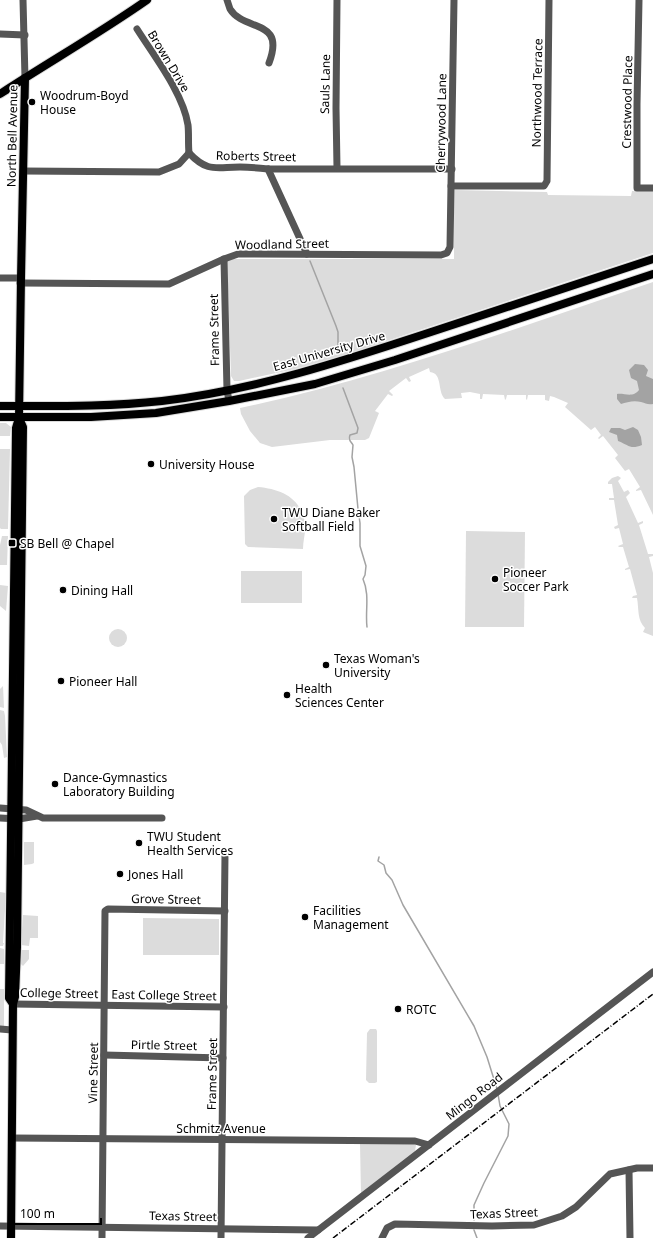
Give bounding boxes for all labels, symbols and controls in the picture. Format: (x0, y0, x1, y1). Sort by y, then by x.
street label: Brown Drive (144, 27, 194, 95)
street label: Northwood Terrace (528, 38, 546, 148)
street label: Sauls Lane (316, 54, 334, 114)
street label: Crestwood Place (618, 55, 636, 149)
street label: Cherrywood Lane (432, 73, 450, 173)
street label: North Bell Avenue (3, 85, 21, 187)
place label: Woodrum-Boyd House (40, 87, 129, 118)
marker: Woodrum-Boyd House (27, 97, 37, 107)
street label: Roberts Street (216, 147, 297, 165)
street label: Woodland Street (235, 235, 330, 253)
street label: Frame Street (205, 293, 223, 366)
street label: East University Drive (271, 327, 387, 375)
place label: University House (159, 456, 255, 473)
marker: University House (146, 459, 156, 469)
place label: TWU Diane Baker Softball Field (282, 504, 380, 535)
marker: TWU Diane Baker Softball Field (269, 514, 279, 524)
place label: SB Bell @ Chapel (20, 535, 114, 552)
marker: SB Bell @ Chapel (7, 538, 17, 548)
place label: Pioneer Soccer Park (503, 564, 569, 595)
marker: Pioneer Soccer Park (490, 574, 500, 584)
place label: Dining Hall (71, 582, 133, 599)
marker: Dining Hall (58, 585, 68, 595)
place label: Texas Woman's University (334, 650, 420, 681)
marker: Texas Woman's University (321, 660, 331, 670)
place label: Pioneer Hall (69, 673, 137, 690)
marker: Pioneer Hall (56, 676, 66, 686)
place label: Health Sciences Center (295, 680, 384, 711)
marker: Health Sciences Center (282, 690, 292, 700)
place label: Dance-Gymnastics Laboratory Building (63, 769, 175, 800)
marker: Dance-Gymnastics Laboratory Building (50, 779, 60, 789)
place label: TWU Student Health Services (147, 828, 233, 859)
marker: TWU Student Health Services (134, 838, 144, 848)
place label: Jones Hall (127, 866, 183, 883)
marker: Jones Hall (115, 869, 125, 879)
street label: Grove Street (131, 890, 202, 908)
place label: Facilities Management (313, 902, 389, 933)
marker: Facilities Management (300, 912, 310, 922)
street label: College Street (20, 984, 99, 1002)
street label: East College Street (111, 986, 217, 1004)
place label: ROTC (406, 1001, 437, 1018)
marker: ROTC (393, 1004, 403, 1014)
street label: Pirtle Street (131, 1036, 198, 1054)
street label: Frame Street (203, 1037, 221, 1110)
street label: Vine Street (84, 1042, 102, 1104)
street label: Mingo Road (442, 1068, 506, 1124)
street label: Schmitz Avenue (176, 1120, 266, 1137)
scale bar (14, 1200, 101, 1226)
street label: Texas Street (470, 1203, 539, 1223)
text: 100 m (20, 1205, 55, 1222)
street label: Texas Street (149, 1207, 218, 1225)

